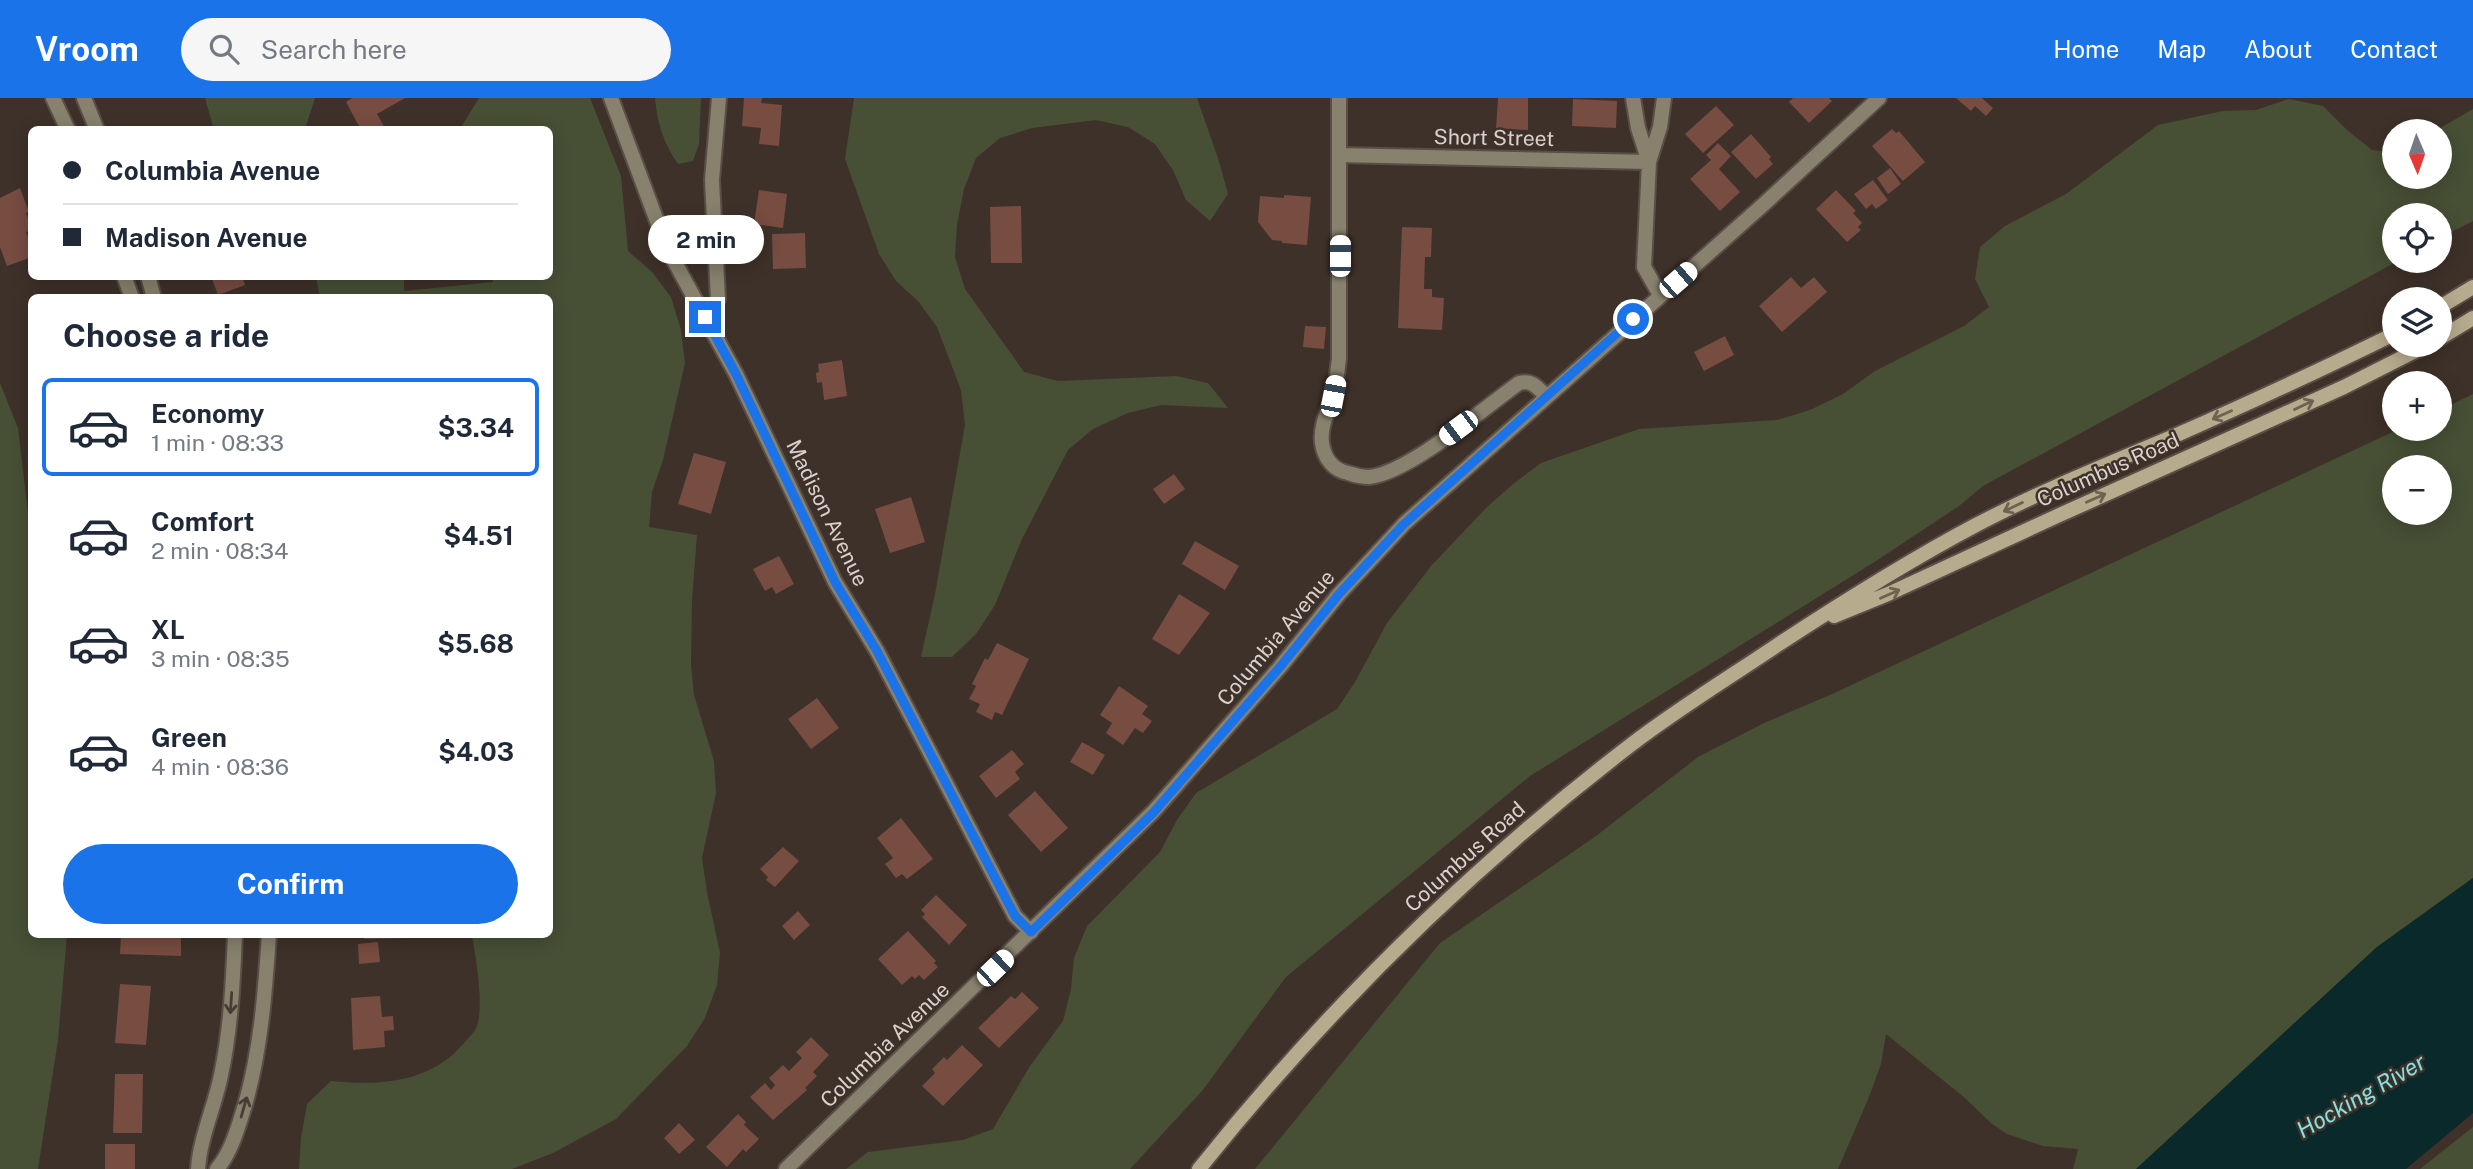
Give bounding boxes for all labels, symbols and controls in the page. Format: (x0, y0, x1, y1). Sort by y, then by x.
search box (181, 18, 671, 81)
text: Vroom (35, 30, 139, 68)
icon: search (205, 30, 243, 68)
text: Search here (261, 34, 407, 65)
text: Home (2053, 35, 2119, 63)
text: Map (2157, 35, 2206, 63)
text: About (2244, 35, 2312, 63)
text: Contact (2350, 35, 2438, 63)
north arrow (2382, 119, 2452, 189)
map controls (2382, 119, 2452, 525)
street label: Short Street (1434, 124, 1555, 151)
text: Columbia Avenue (105, 155, 320, 186)
button: locate (2382, 203, 2452, 273)
callout: 2 min (647, 216, 763, 264)
text: Madison Avenue (105, 222, 307, 253)
text: 2 min (676, 226, 736, 253)
car (1330, 235, 1351, 277)
car (1656, 258, 1701, 302)
button: layers (2382, 287, 2452, 357)
route end (689, 301, 721, 333)
route start (1617, 303, 1649, 335)
text: Choose a ride (63, 317, 269, 354)
button: + (2382, 371, 2452, 441)
car (1319, 373, 1348, 419)
icon: car (67, 396, 130, 459)
text: Economy (151, 398, 264, 429)
one-way arrow (2293, 398, 2314, 412)
car (1435, 407, 1482, 449)
one-way arrow (2211, 409, 2233, 422)
text: $3.34 (438, 412, 514, 443)
street label: Columbus Road (2033, 427, 2183, 512)
text: 1 min · 08:33 (151, 429, 284, 456)
street label: Madison Avenue (781, 435, 874, 590)
button: − (2382, 455, 2452, 525)
one-way arrow (2085, 491, 2106, 504)
one-way arrow (2003, 501, 2024, 514)
icon: car (67, 504, 130, 567)
text: Comfort (151, 506, 254, 537)
text: $4.51 (444, 520, 514, 551)
text: 2 min · 08:34 (151, 537, 289, 564)
street label: Columbia Avenue (1212, 565, 1340, 711)
one-way arrow (1878, 586, 1900, 599)
icon: car (67, 612, 130, 675)
text: XL (151, 614, 185, 645)
text: $5.68 (437, 628, 514, 659)
text: 3 min · 08:35 (151, 645, 290, 672)
icon: car (67, 720, 130, 783)
text: Green (151, 722, 227, 753)
text: $4.03 (438, 736, 514, 767)
text: 4 min · 08:36 (151, 753, 289, 780)
street label: Columbus Road (1399, 796, 1530, 917)
button: Confirm (63, 844, 518, 924)
car (973, 946, 1018, 990)
street label: Columbia Avenue (815, 977, 954, 1112)
one-way arrow (225, 991, 238, 1014)
water label: Hocking River (2292, 1048, 2430, 1143)
one-way arrow (239, 1096, 252, 1118)

